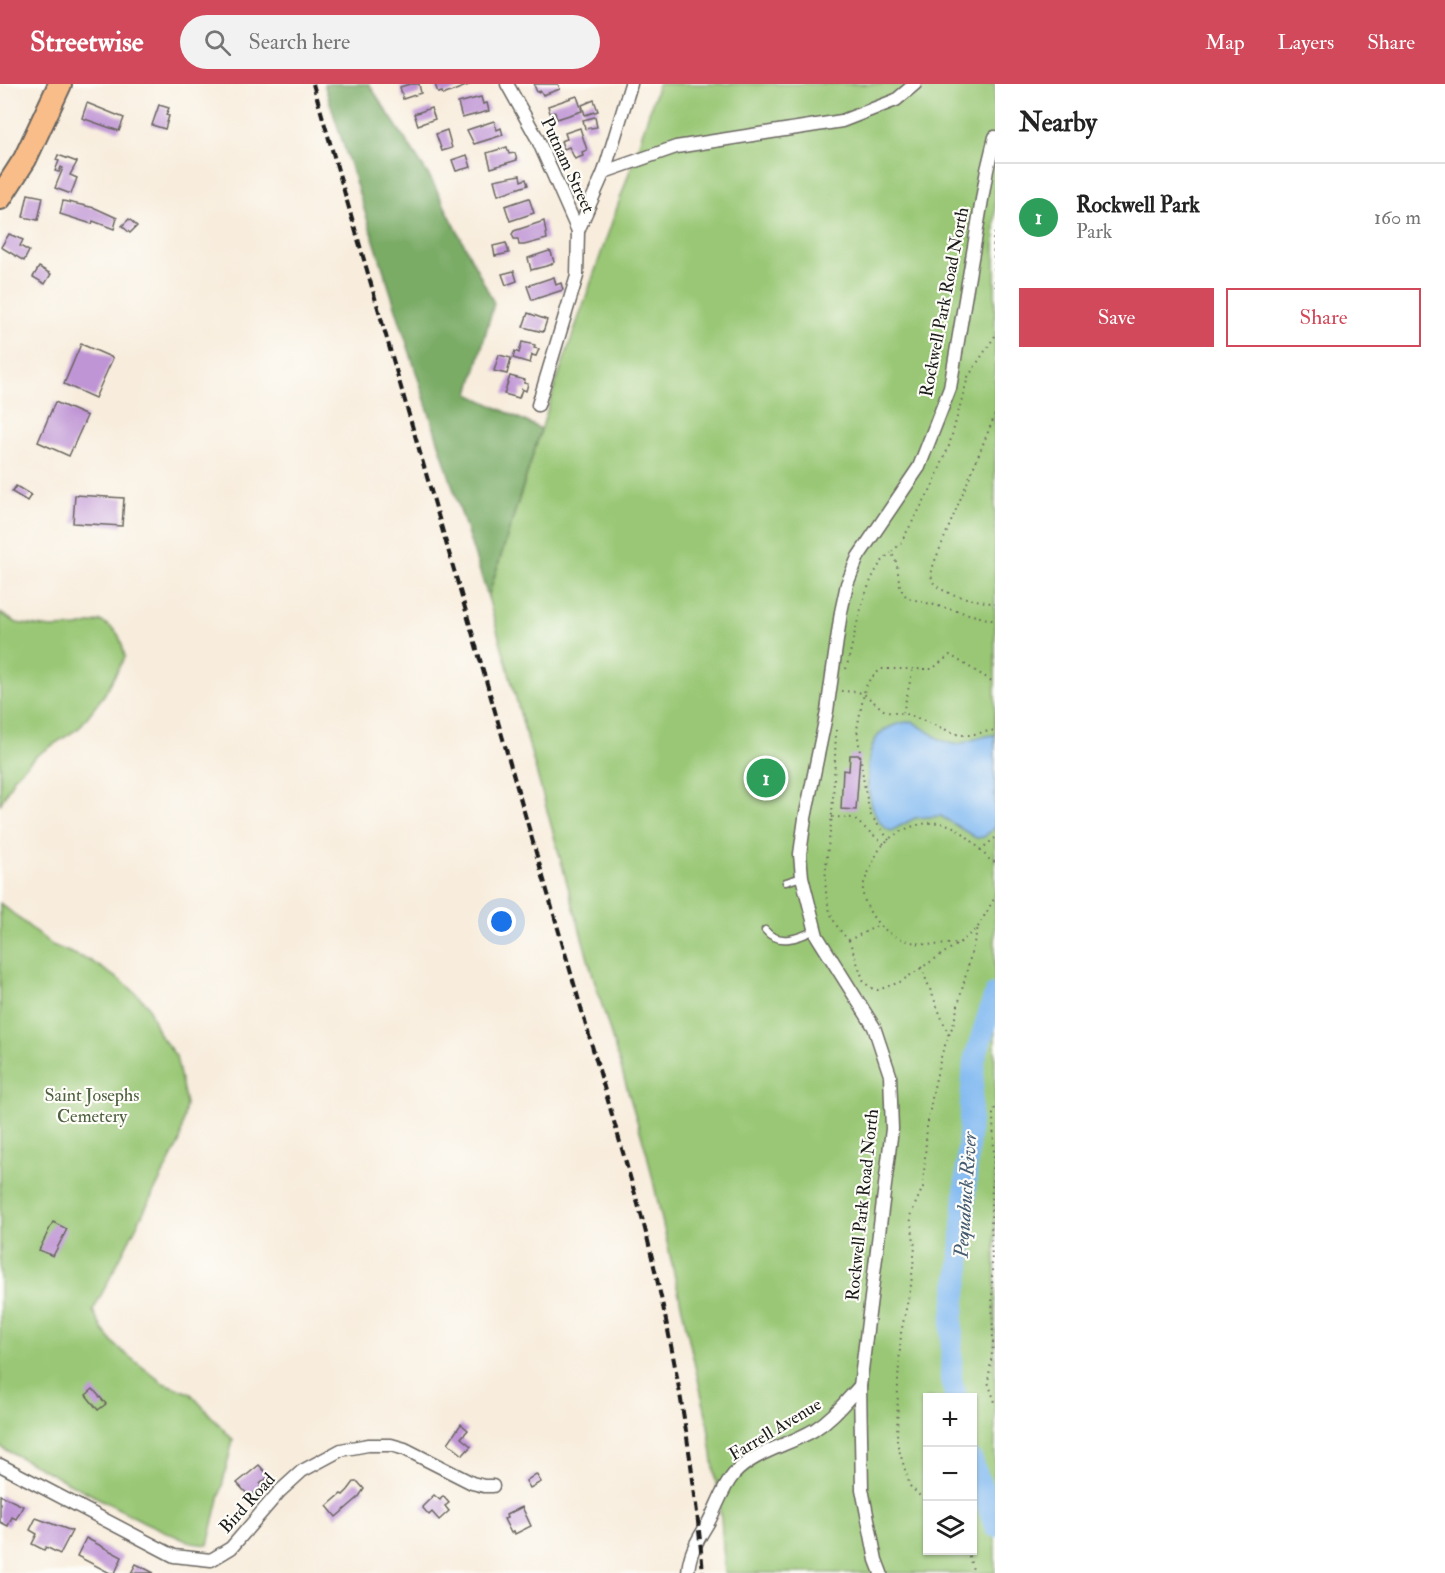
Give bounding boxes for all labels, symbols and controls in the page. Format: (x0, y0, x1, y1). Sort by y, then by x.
search box (180, 15, 600, 69)
text: Streetwise (30, 25, 144, 60)
icon: search (201, 26, 234, 59)
text: Search here (249, 28, 350, 56)
text: Map (1205, 29, 1245, 56)
text: Layers (1278, 29, 1334, 56)
text: Share (1367, 29, 1415, 56)
text: Nearby (1019, 107, 1097, 139)
street label: Putnam Street (535, 113, 600, 217)
text: Rockwell Park (1076, 191, 1200, 219)
street label: Rockwell Park Road North (915, 205, 974, 399)
text: 1 (1035, 205, 1042, 230)
text: 160 m (1374, 205, 1421, 230)
text: Park (1076, 219, 1112, 244)
button: Save (1019, 288, 1214, 347)
button: Share (1226, 288, 1421, 347)
pin: 1 (746, 756, 786, 800)
your location (487, 907, 516, 936)
park label: Saint Josephs Cemetery (45, 1084, 139, 1128)
street label: Rockwell Park Road North (841, 1107, 884, 1302)
water label: Pequabuck River (949, 1130, 982, 1260)
street label: Farrell Avenue (725, 1392, 826, 1466)
map controls (923, 1393, 977, 1555)
button: + (923, 1393, 977, 1447)
button: − (923, 1447, 977, 1501)
street label: Bird Road (214, 1468, 281, 1538)
button: layers (923, 1501, 977, 1555)

